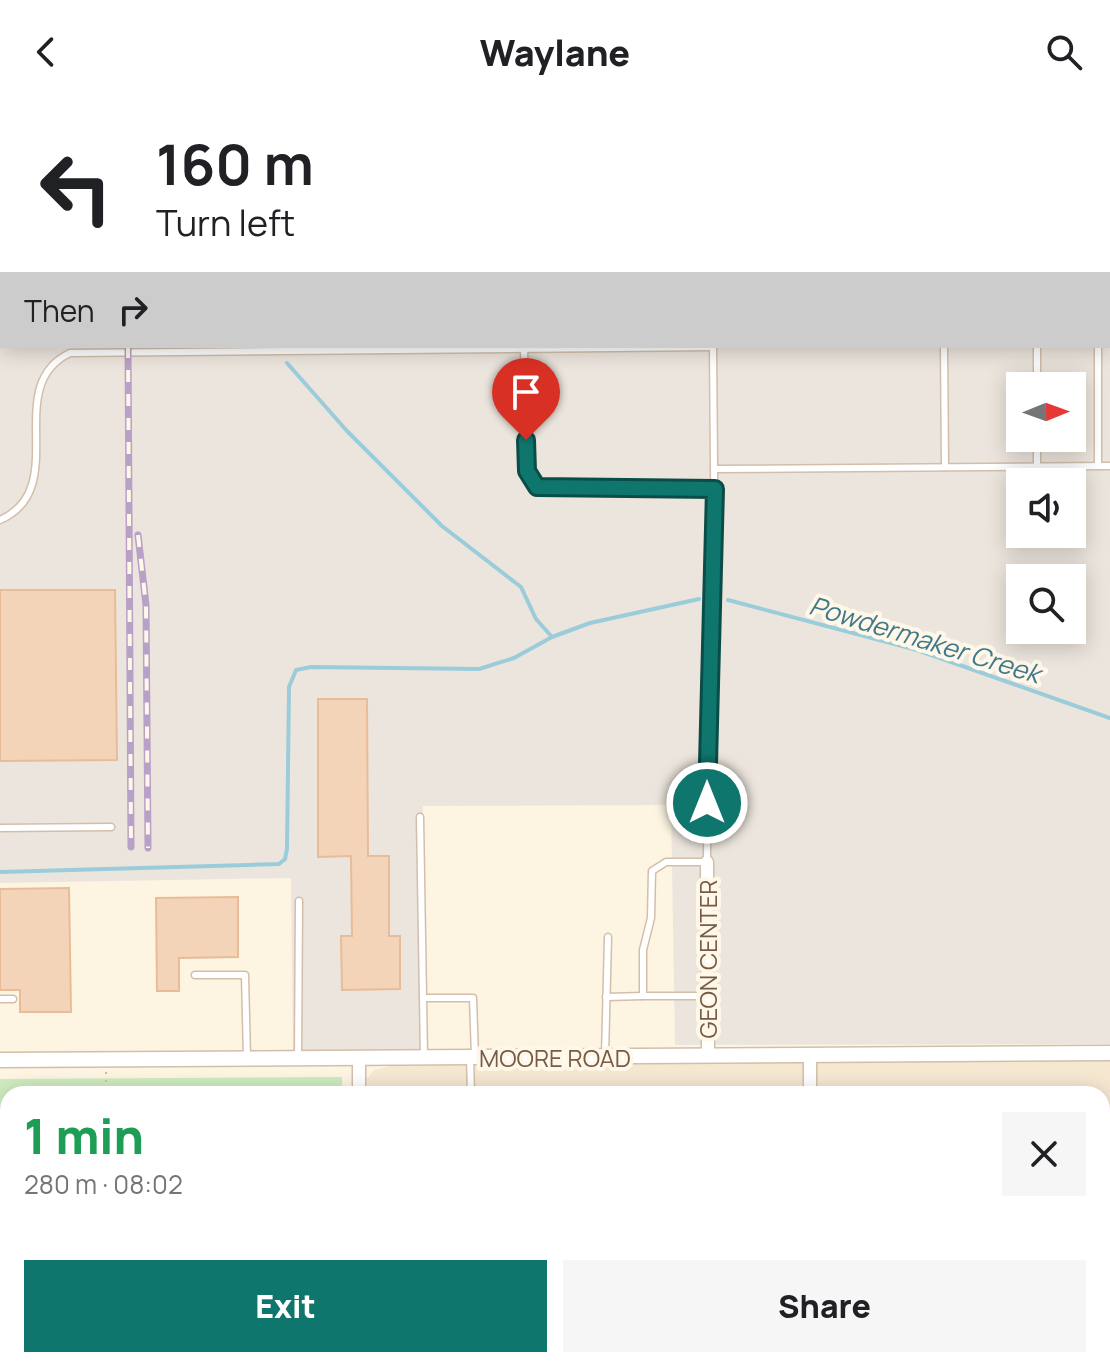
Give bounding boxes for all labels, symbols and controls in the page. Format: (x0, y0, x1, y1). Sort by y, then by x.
text: Waylane (480, 28, 630, 77)
icon: back (24, 30, 68, 74)
icon: search (1042, 30, 1086, 74)
text: 160 m (156, 125, 314, 202)
icon: left (24, 136, 128, 240)
text: Turn left (156, 198, 295, 247)
icon: right (111, 288, 155, 332)
text: Then (24, 290, 95, 331)
pin (492, 358, 560, 440)
icon: arrive (504, 370, 548, 414)
north arrow (1006, 372, 1086, 452)
map controls (1006, 372, 1086, 644)
button: sound (1006, 468, 1086, 548)
button: search (1006, 564, 1086, 644)
water label: Powdermaker Creek (805, 587, 1049, 692)
position arrow (665, 761, 749, 845)
street label: GEON CENTER (691, 880, 724, 1038)
street label: MOORE ROAD (479, 1041, 631, 1074)
text: 1 min (24, 1103, 144, 1168)
button: close (1002, 1112, 1086, 1196)
text: 280 m · 08:02 (24, 1166, 183, 1202)
button: Exit (24, 1260, 547, 1352)
button: Share (563, 1260, 1086, 1352)

